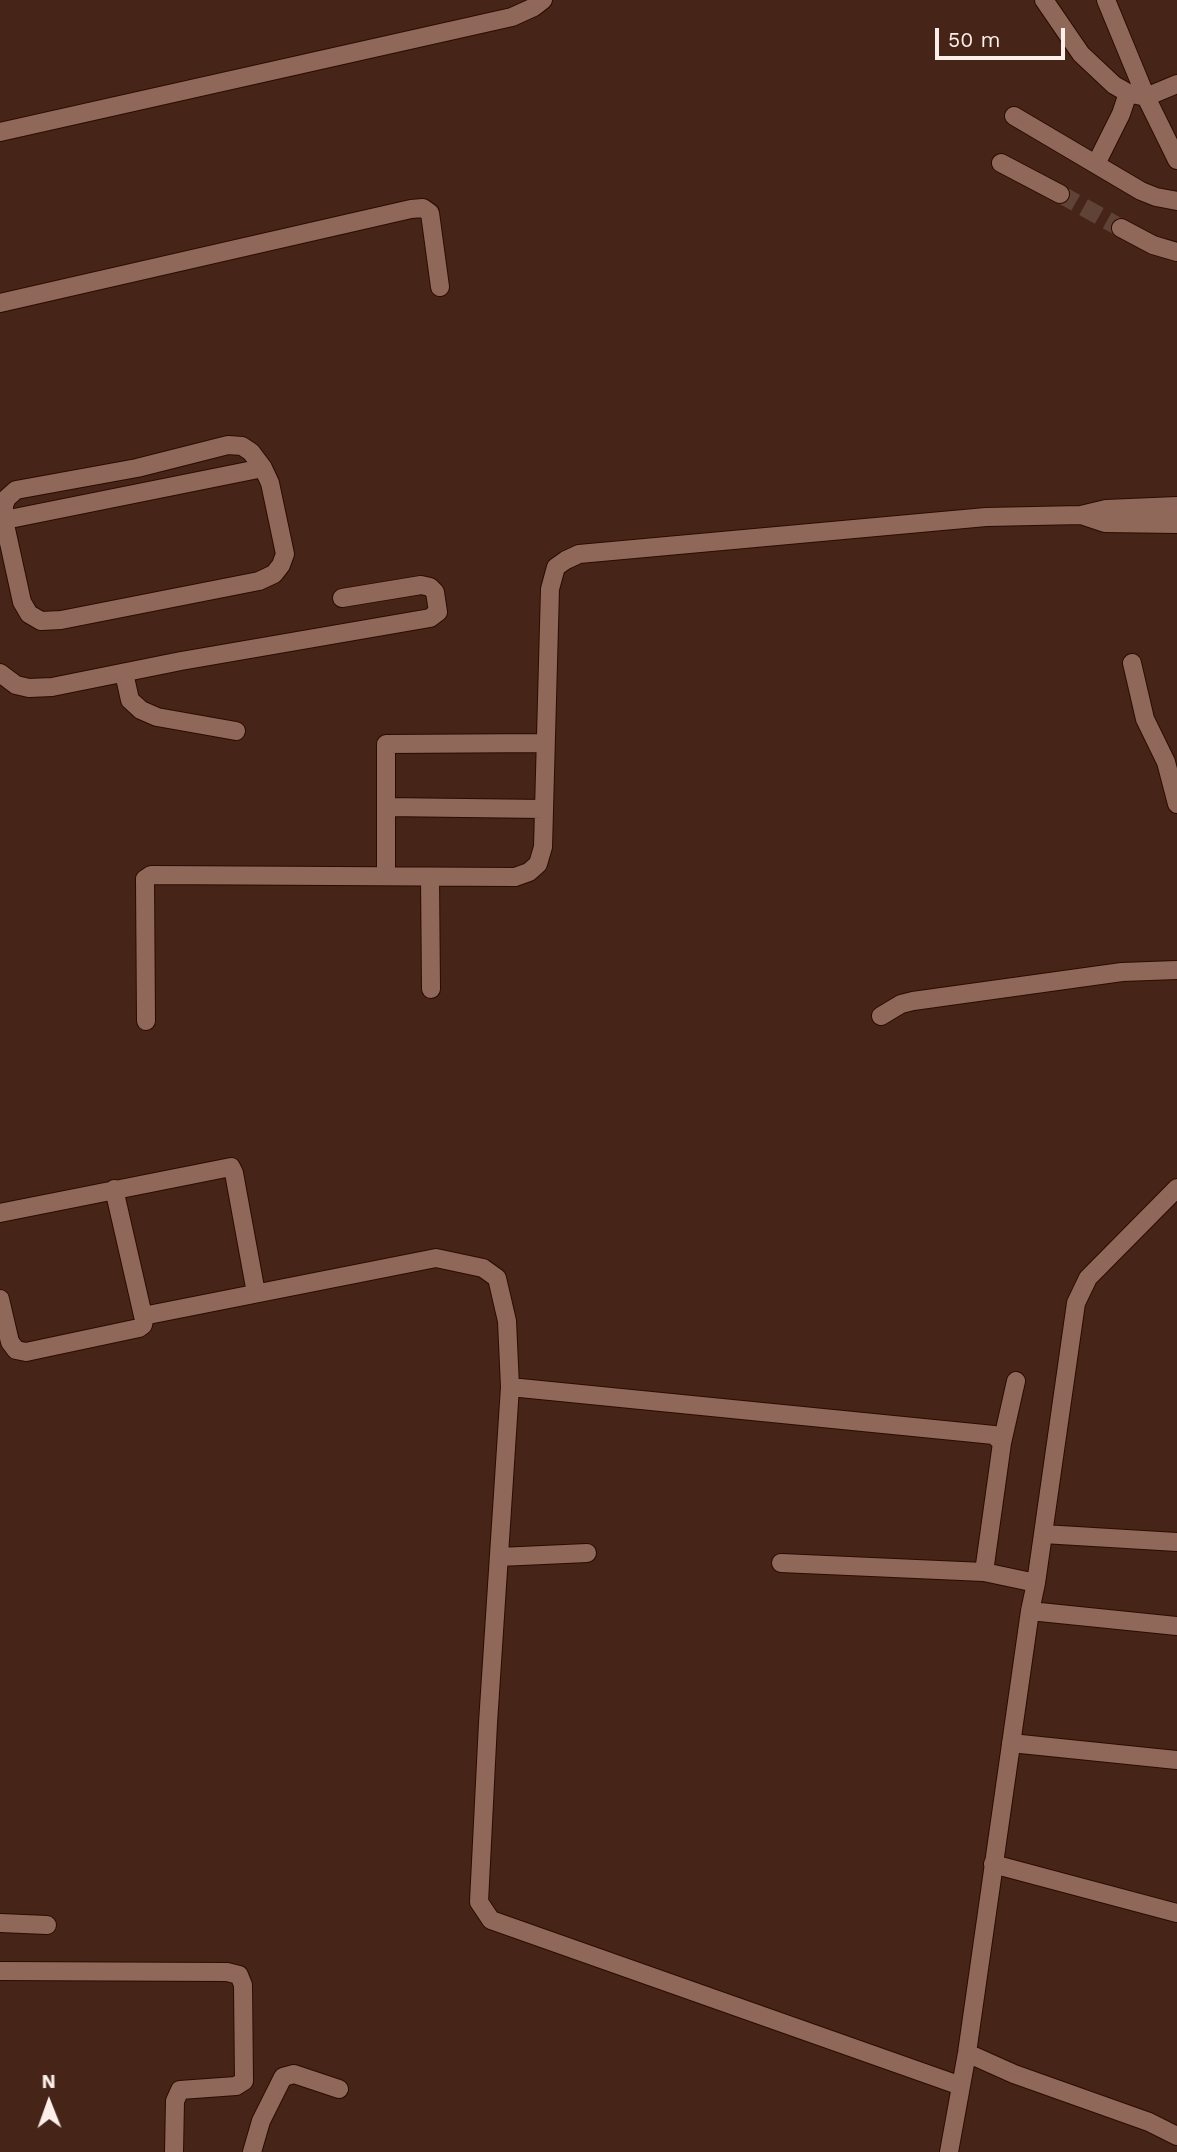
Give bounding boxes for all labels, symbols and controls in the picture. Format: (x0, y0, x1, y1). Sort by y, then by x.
scale bar (939, 14, 1068, 58)
text: 50 m (948, 27, 1000, 52)
north arrow (14, 2068, 84, 2138)
text: N (41, 2070, 56, 2093)

